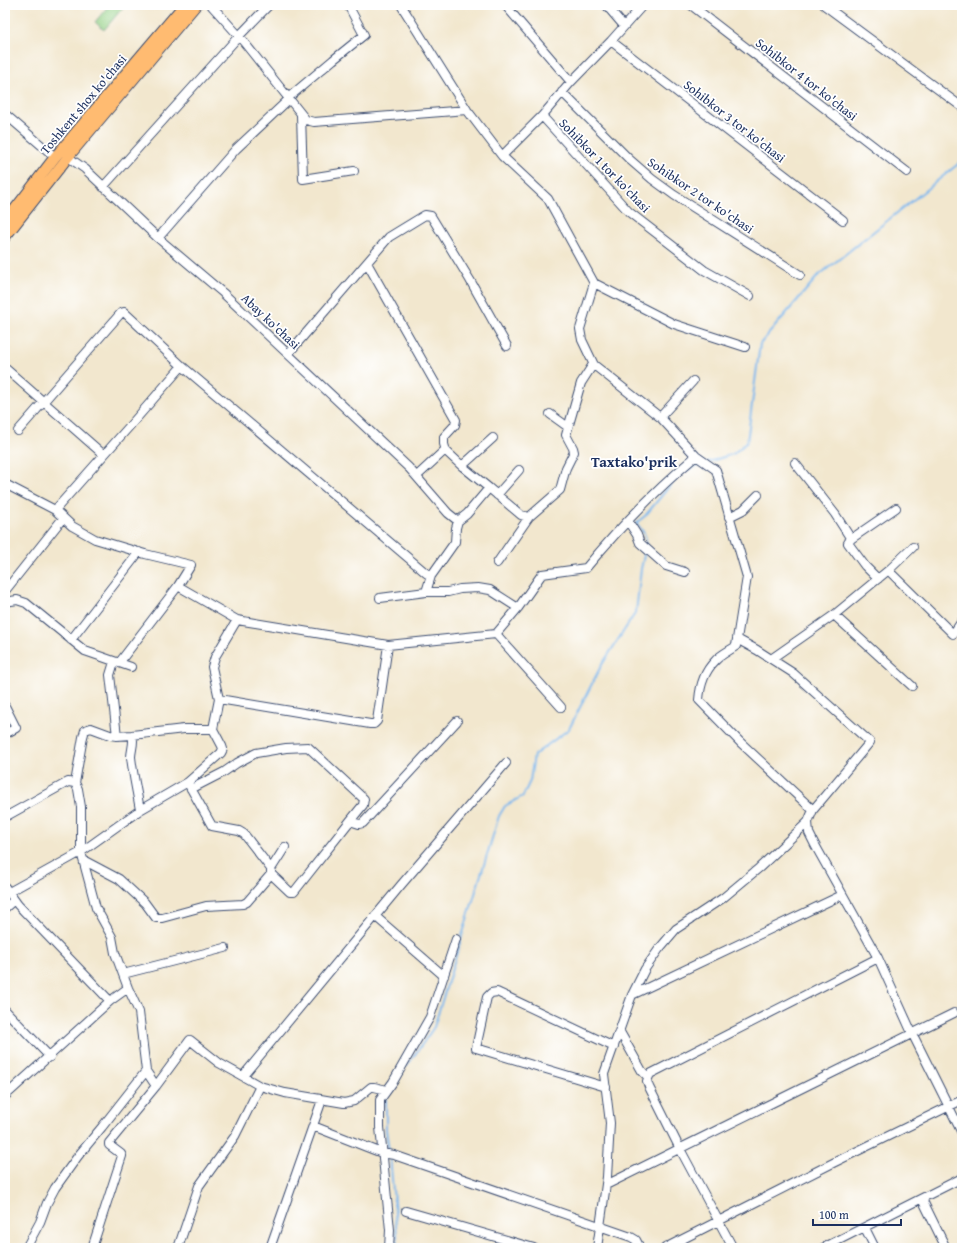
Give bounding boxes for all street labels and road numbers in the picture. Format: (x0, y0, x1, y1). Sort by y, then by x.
street label: Sohibkor 4 tor ko'chasi (752, 34, 862, 125)
street label: Toshkent shox ko'chasi (36, 50, 131, 159)
street label: Sohibkor 3 tor ko'chasi (680, 76, 790, 167)
street label: Sohibkor 1 tor ko'chasi (555, 114, 655, 217)
street label: Sohibkor 2 tor ko'chasi (644, 153, 758, 238)
street label: Abay ko'chasi (237, 289, 305, 354)

